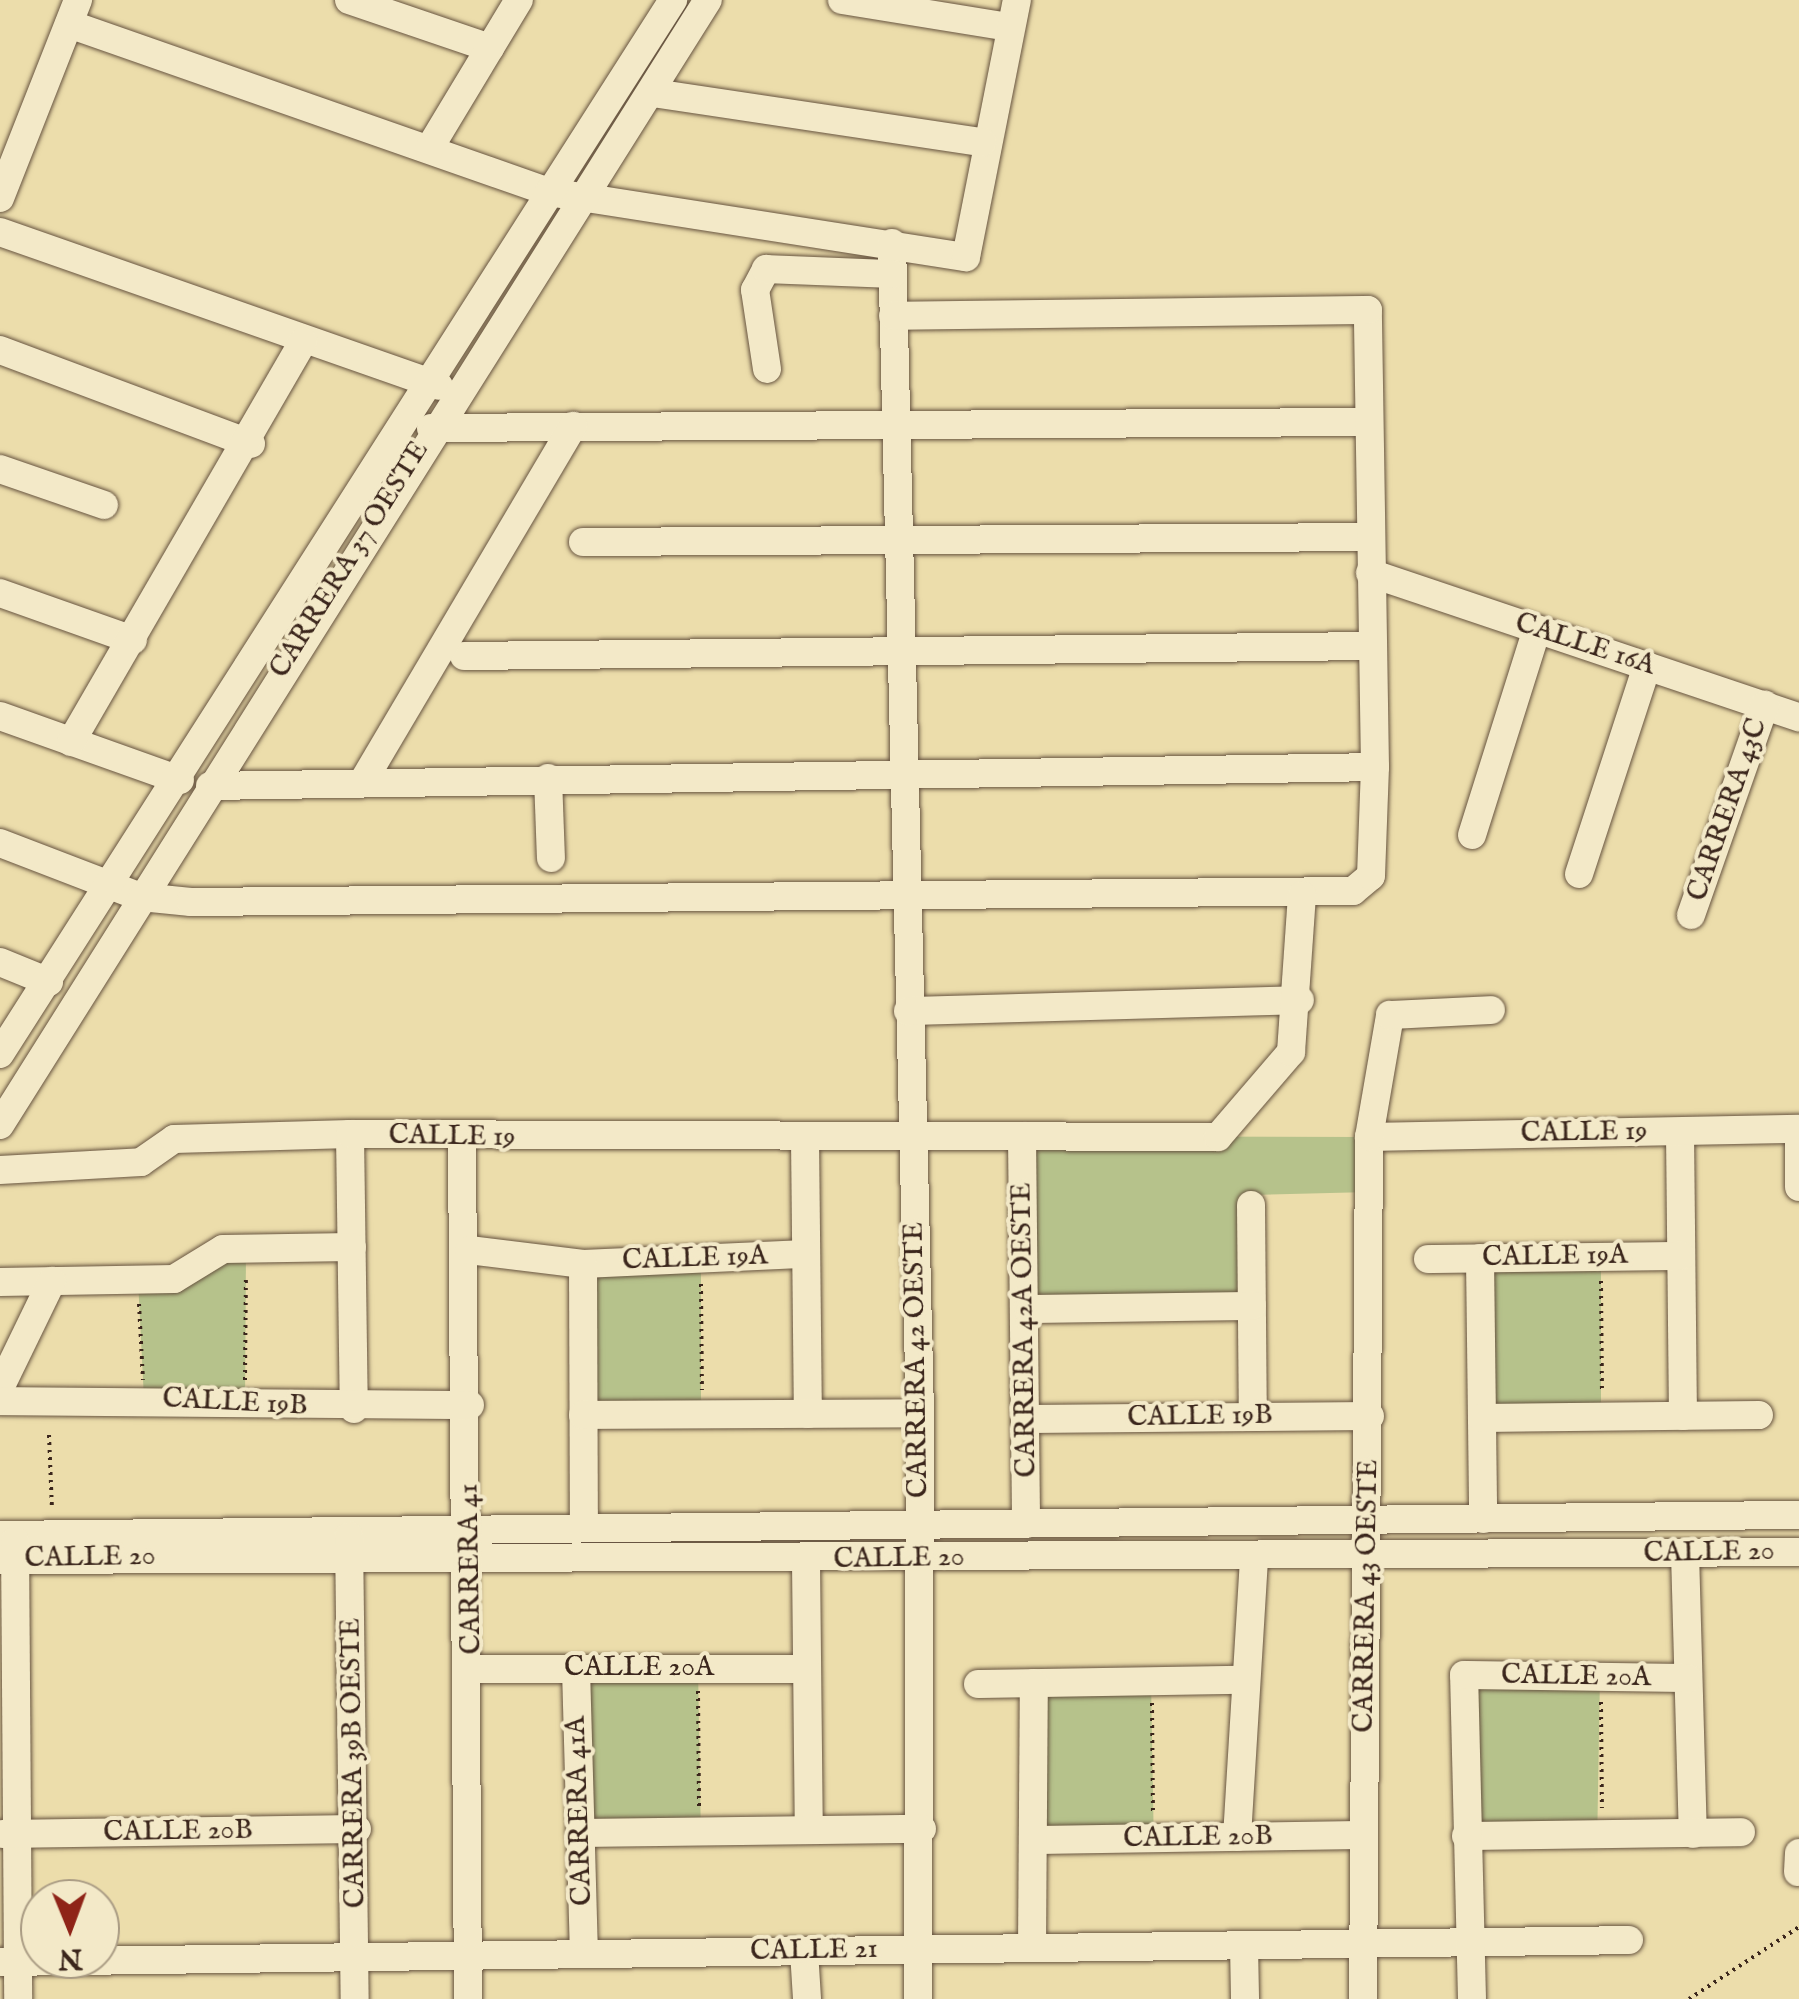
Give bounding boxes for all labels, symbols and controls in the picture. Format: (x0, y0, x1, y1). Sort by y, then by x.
street label: CARRERA 37 OESTE (263, 435, 437, 685)
street label: CALLE 16A (1511, 607, 1659, 683)
street label: CARRERA 43C (1681, 714, 1775, 906)
street label: CALLE 19 (1520, 1115, 1648, 1151)
street label: CALLE 19 (388, 1119, 516, 1155)
street label: CARRERA 42A OESTE (1006, 1182, 1044, 1478)
street label: CARRERA 42 OESTE (898, 1222, 936, 1498)
street label: CALLE 19A (1482, 1239, 1628, 1275)
street label: CALLE 19A (622, 1240, 768, 1278)
street label: CALLE 19B (162, 1382, 308, 1424)
street label: CALLE 19B (1127, 1399, 1273, 1435)
street label: CARRERA 43 OESTE (1348, 1459, 1386, 1733)
street label: CARRERA 41 (453, 1483, 489, 1655)
street label: CALLE 20 (1643, 1535, 1775, 1571)
street label: CALLE 20 (24, 1540, 156, 1576)
street label: CALLE 20 (833, 1541, 965, 1577)
street label: CARRERA 39B OESTE (335, 1617, 373, 1909)
street label: CALLE 20A (564, 1651, 714, 1685)
street label: CALLE 20A (1501, 1659, 1651, 1695)
street label: CARRERA 41A (560, 1716, 600, 1906)
street label: CALLE 20B (103, 1814, 253, 1850)
street label: CALLE 20B (1123, 1820, 1273, 1856)
north arrow (20, 1879, 120, 1979)
street label: CALLE 21 (750, 1933, 878, 1969)
text: N (58, 1940, 83, 1975)

